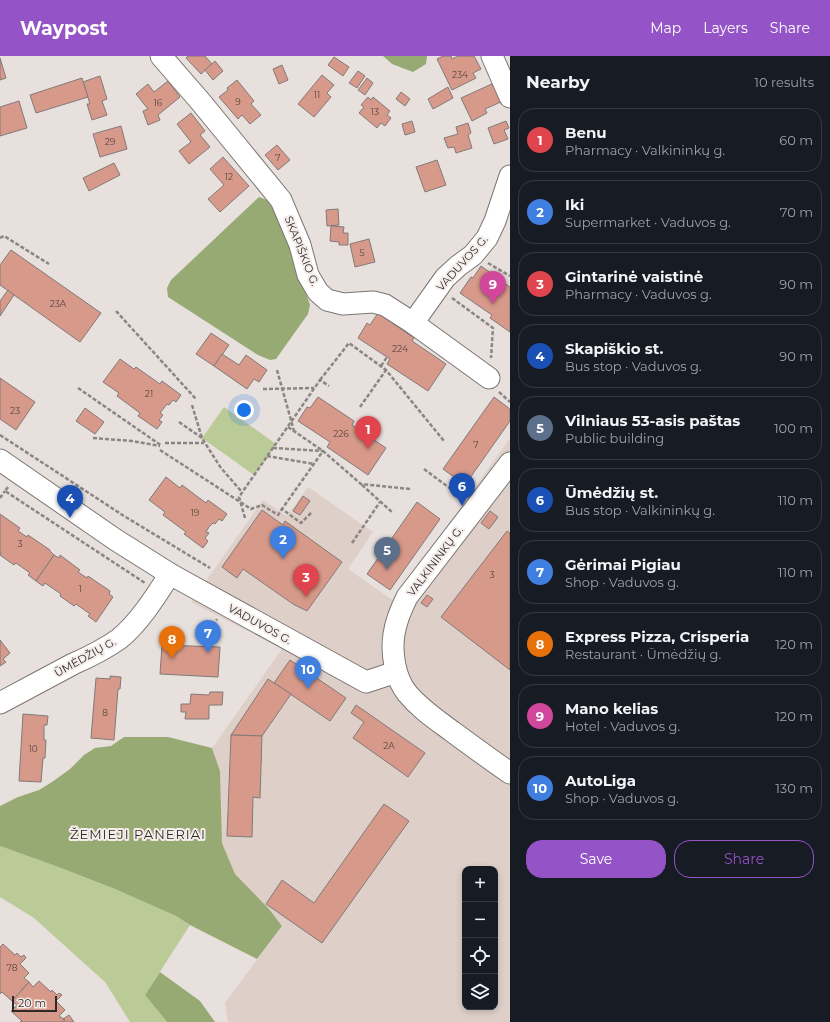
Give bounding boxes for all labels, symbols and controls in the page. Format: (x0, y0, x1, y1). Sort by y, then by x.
text: Waypost (20, 17, 108, 40)
text: Map (650, 19, 681, 37)
text: Layers (703, 19, 748, 37)
text: Share (770, 19, 810, 37)
house number: 234 (452, 69, 468, 80)
text: Nearby (526, 72, 590, 92)
text: 10 results (754, 74, 814, 90)
house number: 11 (314, 89, 320, 100)
house number: 9 (235, 96, 241, 107)
house number: 16 (154, 97, 163, 108)
house number: 13 (371, 106, 379, 117)
text: Benu (565, 123, 607, 142)
text: 1 (537, 132, 543, 148)
text: 60 m (779, 132, 813, 148)
house number: 29 (105, 136, 116, 147)
text: Pharmacy · Valkininkų g. (565, 142, 725, 158)
house number: 7 (275, 152, 281, 163)
house number: 12 (225, 171, 233, 182)
text: Iki (565, 195, 584, 214)
text: 2 (536, 204, 544, 220)
text: 70 m (780, 204, 813, 220)
street label: SKAPIŠKIO G. (282, 214, 322, 288)
text: Supermarket · Vaduvos g. (565, 214, 731, 230)
street label: VADUVOS G. (433, 232, 491, 294)
house number: 5 (359, 247, 365, 258)
text: Gintarinė vaistinė (565, 267, 703, 286)
pin: 9 (480, 271, 506, 304)
text: 3 (536, 276, 544, 292)
text: 90 m (779, 276, 813, 292)
text: Pharmacy · Vaduvos g. (565, 286, 712, 302)
house number: 23A (50, 298, 67, 309)
text: Skapiškio st. (565, 339, 663, 358)
house number: 224 (392, 343, 408, 354)
text: 4 (536, 348, 544, 364)
text: 90 m (779, 348, 813, 364)
text: Bus stop · Vaduvos g. (565, 358, 702, 374)
house number: 21 (145, 388, 153, 399)
your location (234, 400, 254, 420)
house number: 23 (10, 405, 20, 416)
text: Vilniaus 53-asis paštas (565, 411, 740, 430)
pin: 1 (355, 416, 381, 449)
text: 5 (536, 420, 544, 436)
text: 100 m (774, 420, 813, 436)
house number: 226 (333, 428, 349, 439)
text: Public building (565, 430, 664, 446)
house number: 7 (473, 439, 479, 450)
pin: 6 (449, 473, 475, 506)
text: Ūmėdžių st. (565, 483, 658, 502)
pin: 4 (57, 485, 83, 518)
text: 6 (536, 492, 544, 508)
text: 110 m (778, 492, 813, 508)
text: Bus stop · Valkininkų g. (565, 502, 715, 518)
house number: 19 (191, 507, 200, 518)
street label: VALKININKŲ G. (404, 523, 466, 599)
pin: 2 (270, 526, 296, 559)
pin: 5 (374, 537, 400, 570)
house number: 3 (17, 538, 23, 549)
text: Gėrimai Pigiau (565, 555, 681, 574)
pin: 3 (293, 564, 319, 597)
text: 7 (536, 564, 544, 580)
text: 110 m (778, 564, 813, 580)
house number: 3 (489, 569, 495, 580)
text: Shop · Vaduvos g. (565, 574, 679, 590)
house number: 1 (78, 583, 82, 594)
street label: VADUVOS G. (226, 601, 294, 647)
pin: 7 (195, 620, 221, 653)
pin: 8 (159, 626, 185, 659)
text: Express Pizza, Crisperia (565, 627, 749, 646)
street label: ŪMĖDŽIŲ G. (52, 634, 118, 680)
text: 8 (536, 636, 544, 652)
text: 120 m (775, 636, 813, 652)
text: Restaurant · Ūmėdžių g. (565, 646, 721, 662)
pin: 10 (295, 656, 321, 689)
text: Mano kelias (565, 699, 658, 718)
house number: 8 (102, 707, 108, 718)
text: 9 (536, 708, 544, 724)
text: 120 m (775, 708, 813, 724)
text: Hotel · Vaduvos g. (565, 718, 680, 734)
house number: 2A (383, 740, 395, 751)
house number: 10 (28, 743, 38, 754)
text: AutoLiga (565, 771, 636, 790)
text: 10 (533, 780, 547, 796)
text: 130 m (775, 780, 813, 796)
text: Shop · Vaduvos g. (565, 790, 679, 806)
district label: ŽEMIEJI PANERIAI (70, 826, 206, 842)
button: Save (526, 840, 666, 878)
button: Share (674, 840, 814, 878)
map controls (462, 866, 498, 1010)
button: + (462, 866, 498, 902)
button: − (462, 902, 498, 938)
button: locate (462, 938, 498, 974)
house number: 78 (7, 962, 18, 973)
button: layers (462, 974, 498, 1010)
scale bar (12, 994, 57, 1013)
text: 20 m (18, 996, 46, 1010)

